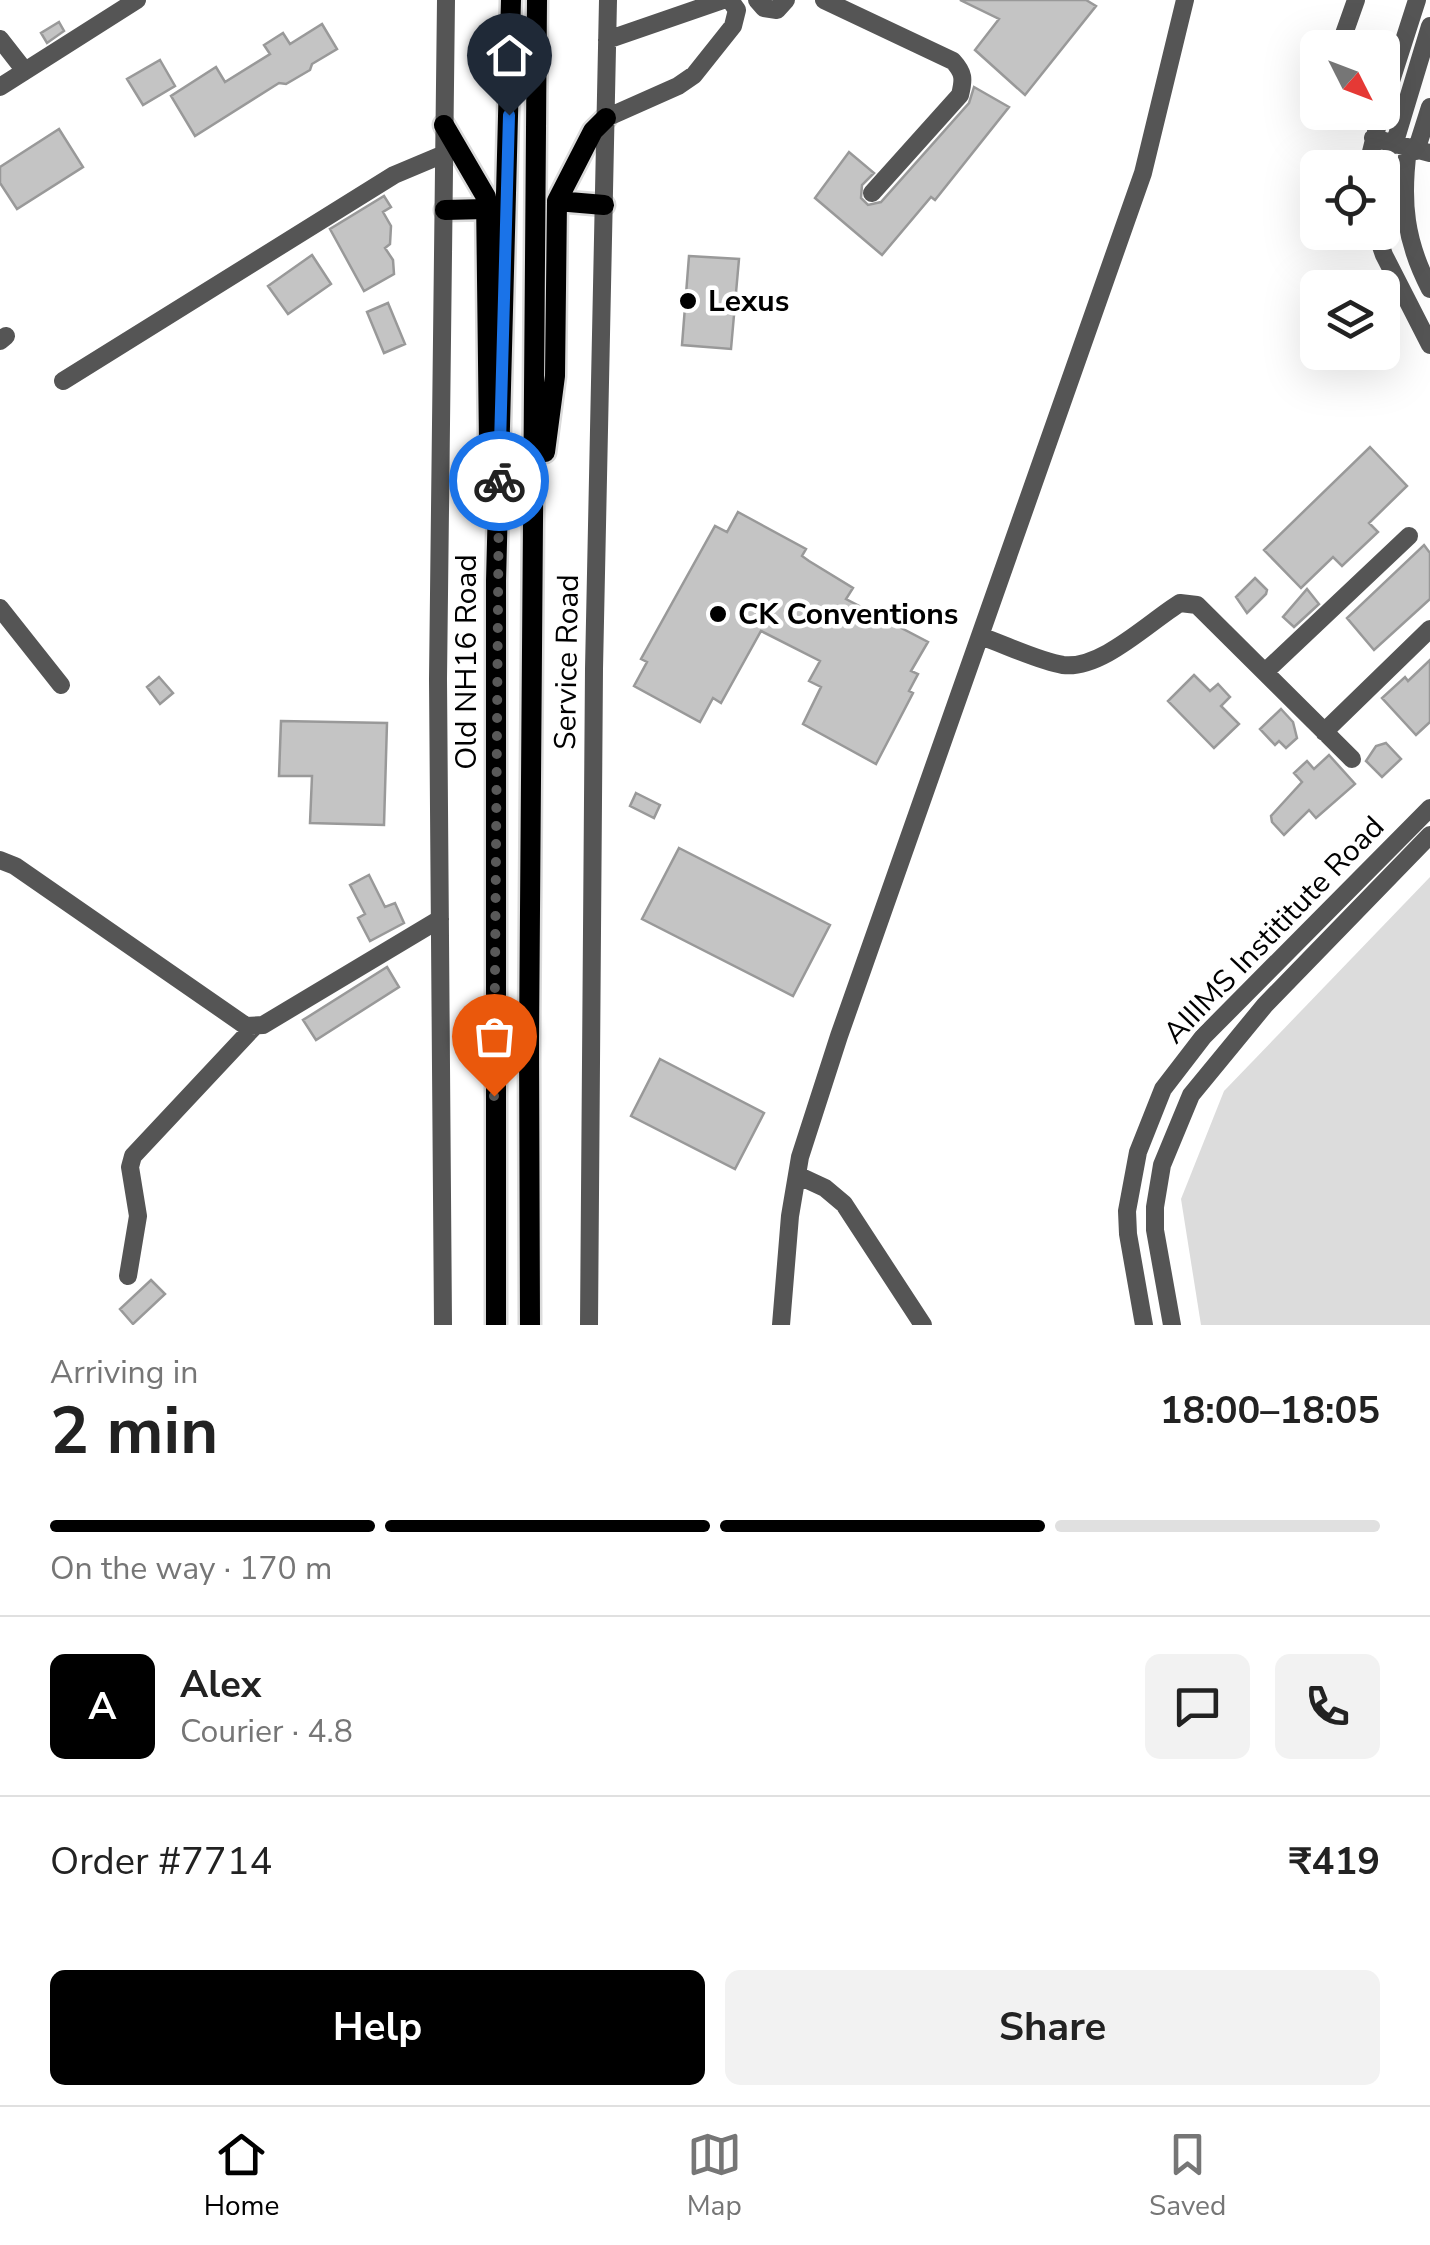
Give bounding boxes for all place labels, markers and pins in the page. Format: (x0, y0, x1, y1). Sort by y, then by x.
pin (467, 13, 552, 116)
place label: Lexus (708, 281, 789, 322)
marker: Lexus (677, 290, 699, 312)
place label: CK Conventions (738, 594, 958, 635)
marker: CK Conventions (707, 603, 729, 625)
pin (452, 994, 537, 1097)

